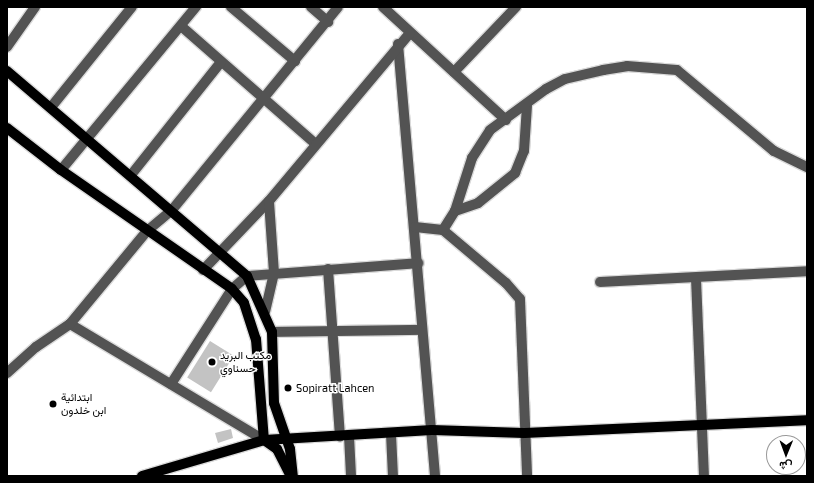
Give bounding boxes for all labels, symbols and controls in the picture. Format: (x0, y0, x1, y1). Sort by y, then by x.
place label: مكتب البريد حسناوي (220, 349, 271, 375)
marker: مكتب البريد حسناوي (207, 357, 217, 367)
place label: Sopiratt Lahcen (296, 381, 374, 395)
marker: Sopiratt Lahcen (283, 383, 293, 393)
place label: ابتدائية ابن خلدون (61, 391, 106, 417)
marker: ابتدائية ابن خلدون (48, 399, 58, 409)
north arrow (766, 435, 806, 475)
text: ش (779, 460, 793, 473)

